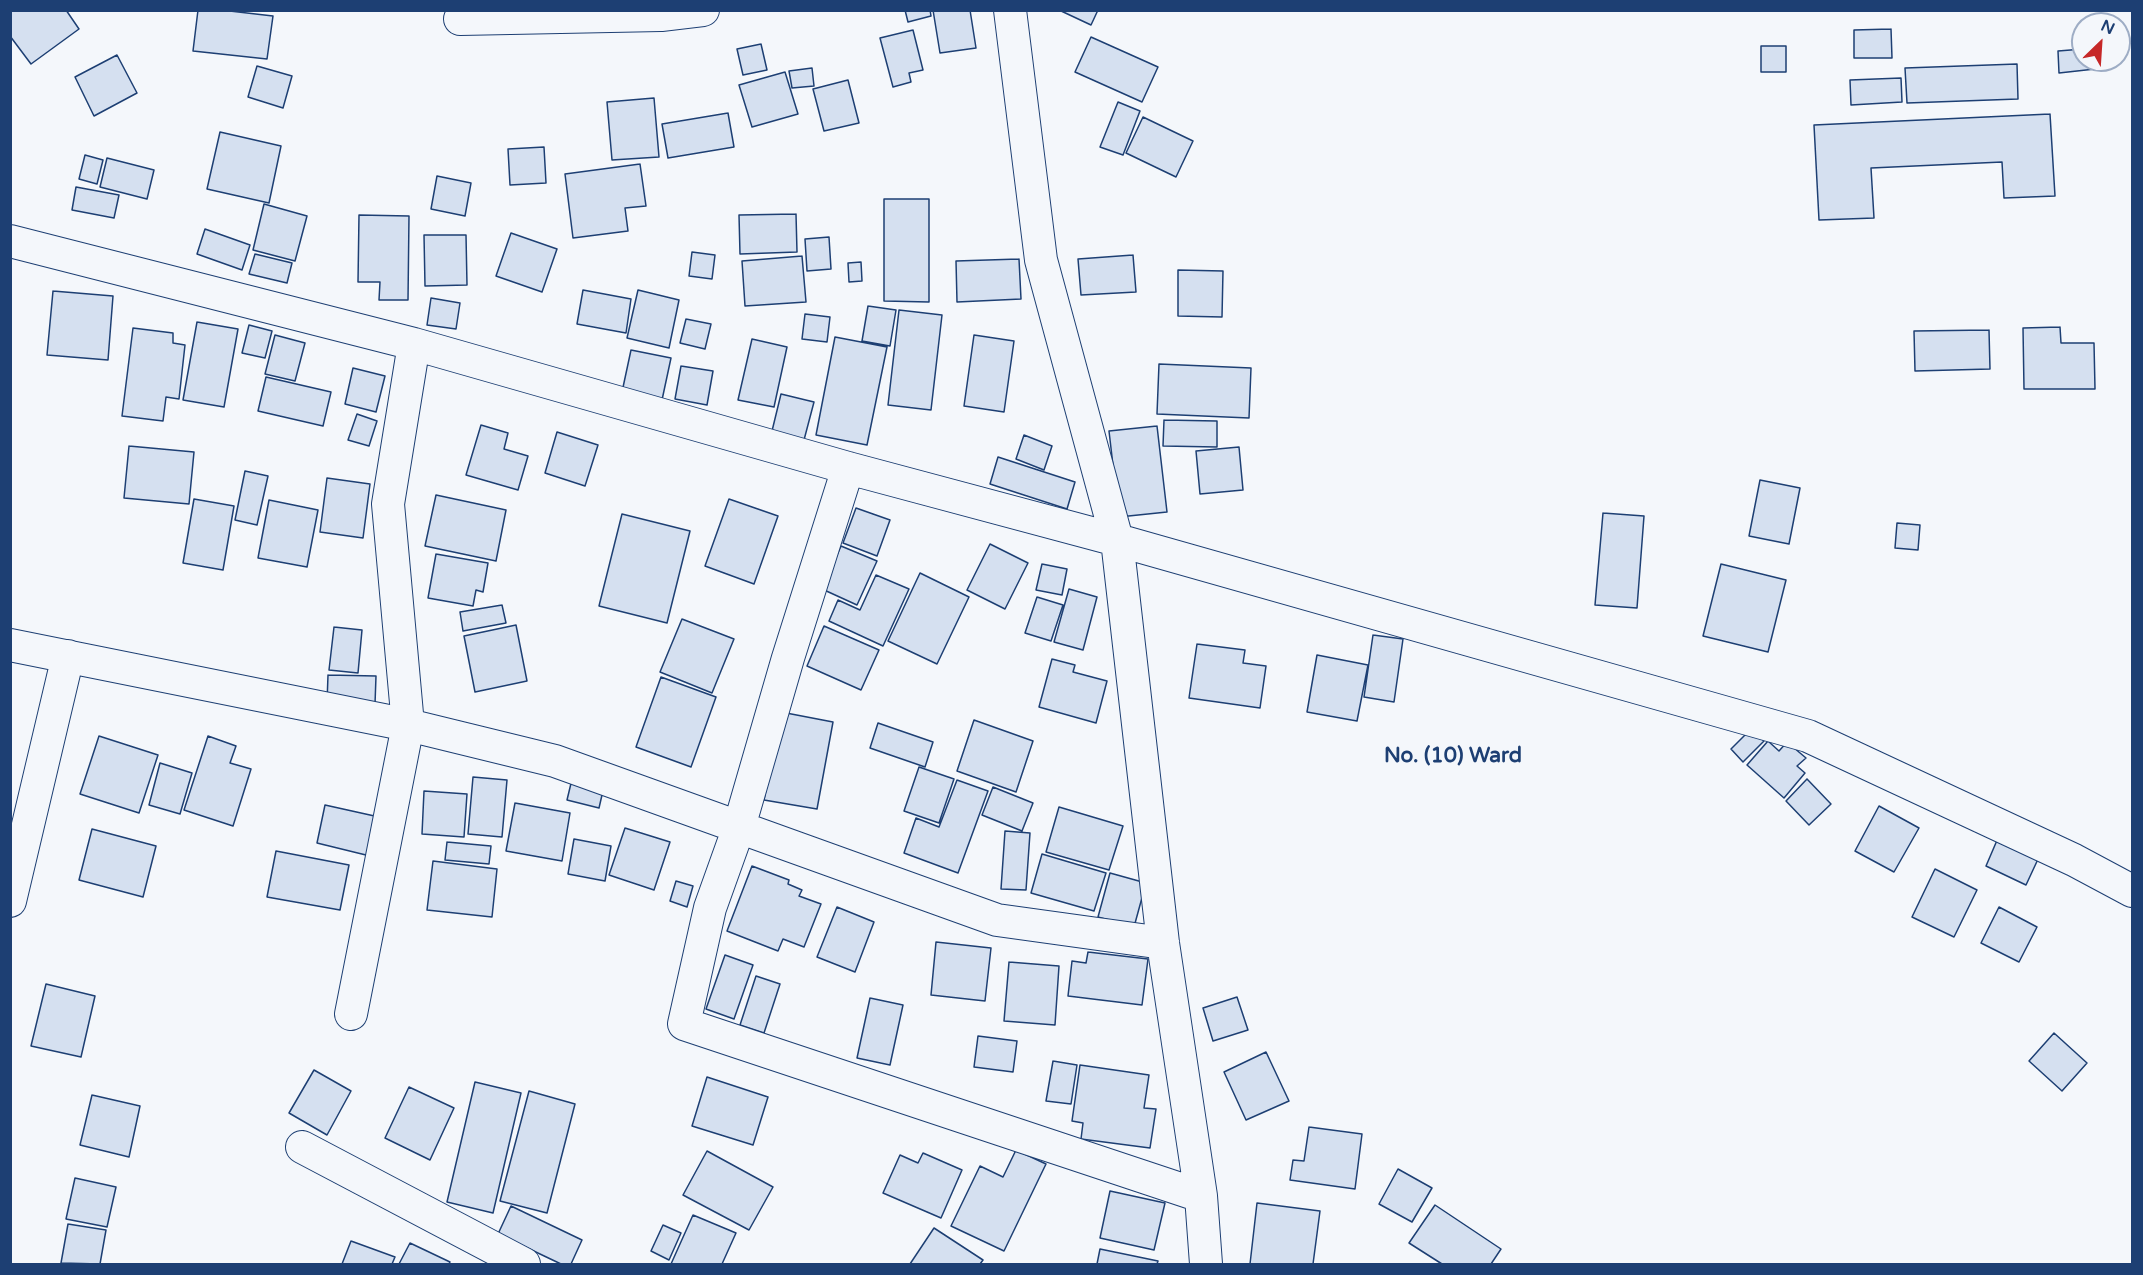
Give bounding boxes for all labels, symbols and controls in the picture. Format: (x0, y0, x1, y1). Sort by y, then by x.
north arrow (2071, 12, 2131, 72)
text: N (2098, 16, 2118, 39)
district label: No. (10) Ward (1384, 743, 1522, 769)

